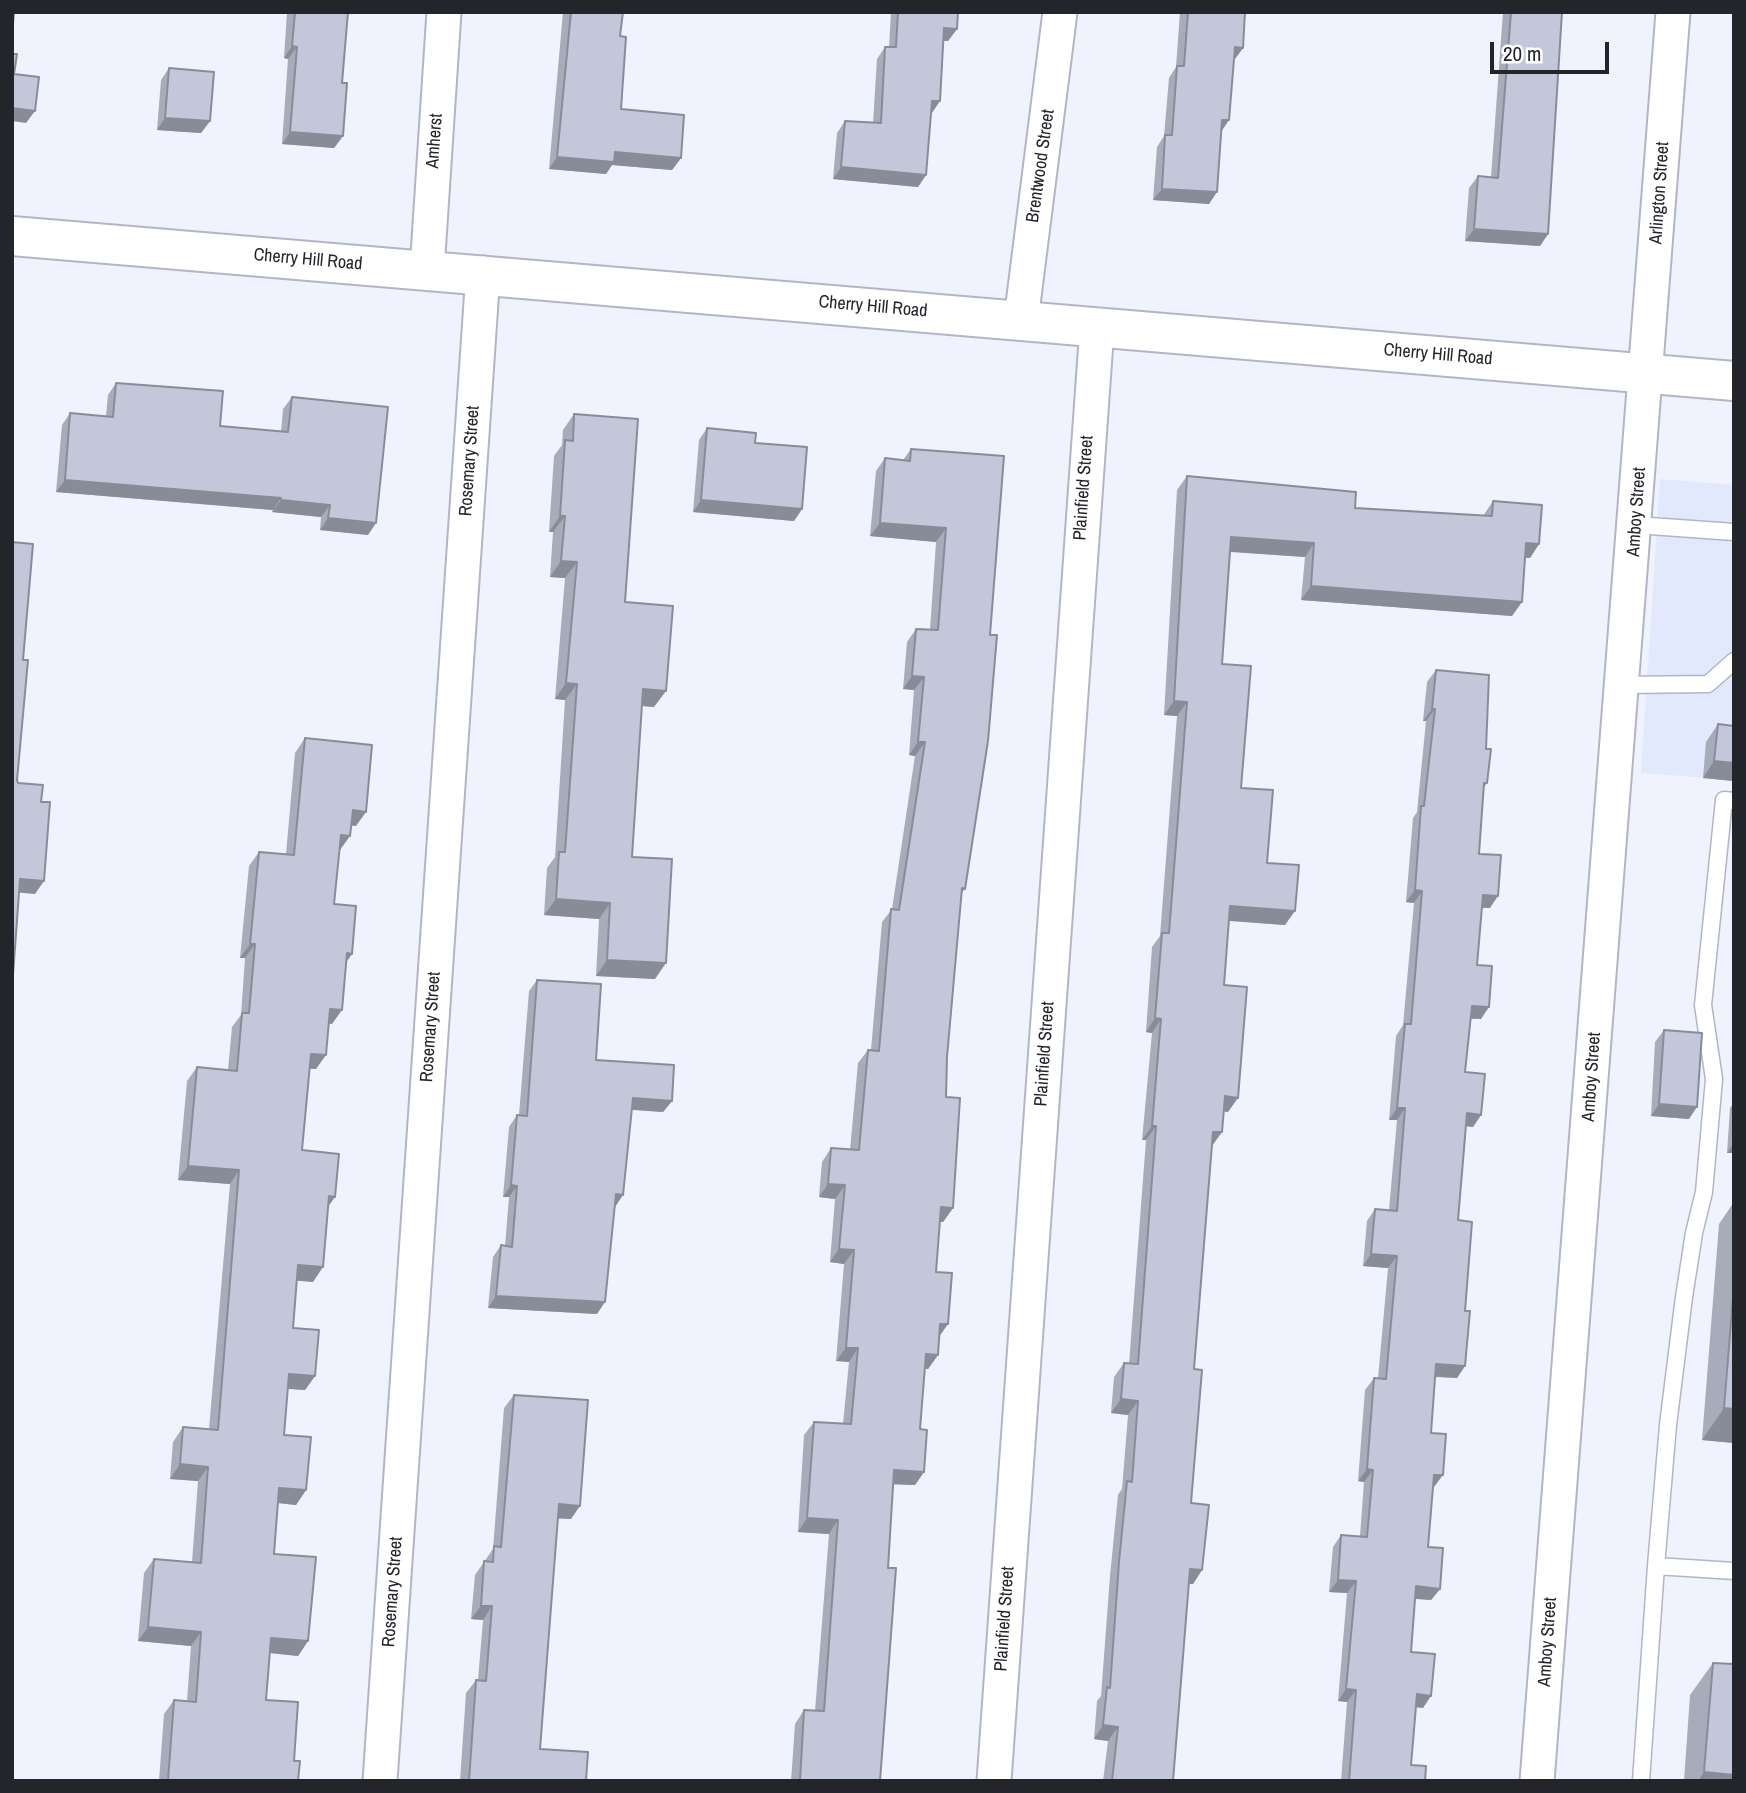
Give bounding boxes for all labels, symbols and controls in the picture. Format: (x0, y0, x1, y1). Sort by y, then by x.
scale bar (1494, 28, 1613, 72)
text: 20 m (1503, 39, 1541, 68)
street label: Brentwood Street (1022, 108, 1060, 224)
street label: Amherst (422, 113, 448, 169)
street label: Arlington Street (1646, 141, 1674, 245)
street label: Cherry Hill Road (253, 244, 363, 276)
street label: Cherry Hill Road (818, 291, 928, 323)
street label: Cherry Hill Road (1383, 339, 1493, 371)
street label: Rosemary Street (455, 405, 485, 517)
street label: Plainfield Street (1070, 435, 1098, 541)
street label: Amboy Street (1623, 467, 1651, 557)
street label: Rosemary Street (416, 971, 446, 1083)
street label: Plainfield Street (1031, 1001, 1059, 1107)
street label: Amboy Street (1578, 1032, 1606, 1122)
street label: Rosemary Street (378, 1536, 408, 1648)
street label: Plainfield Street (991, 1566, 1019, 1672)
street label: Amboy Street (1534, 1597, 1562, 1687)

